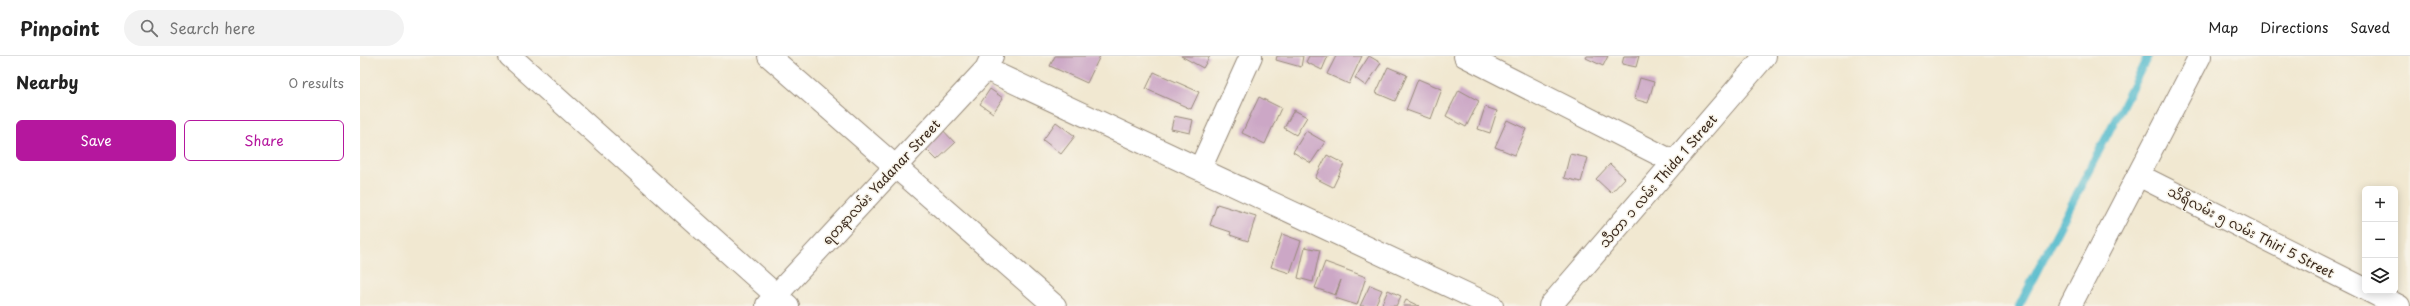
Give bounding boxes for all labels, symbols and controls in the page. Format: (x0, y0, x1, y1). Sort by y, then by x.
search box (124, 10, 404, 46)
text: Pinpoint (20, 14, 100, 42)
text: Search here (170, 16, 255, 39)
icon: search (138, 17, 160, 39)
text: Map (2208, 17, 2238, 38)
text: Directions (2260, 17, 2328, 38)
text: Saved (2350, 17, 2390, 38)
text: Nearby (16, 69, 78, 95)
text: 0 results (289, 73, 344, 92)
street label: သီတာ ၁ လမ်း Thida 1 Street (1594, 110, 1721, 251)
street label: ရတနာလမ်း Yadanar Street (817, 115, 945, 250)
button: Save (16, 120, 176, 161)
button: Share (184, 120, 344, 161)
street label: သိရိလမ်း ၅ လမ်း Thiri 5 Street (2164, 181, 2338, 284)
map controls (2362, 186, 2398, 294)
button: + (2362, 186, 2398, 222)
button: − (2362, 222, 2398, 258)
button: layers (2362, 258, 2398, 294)

